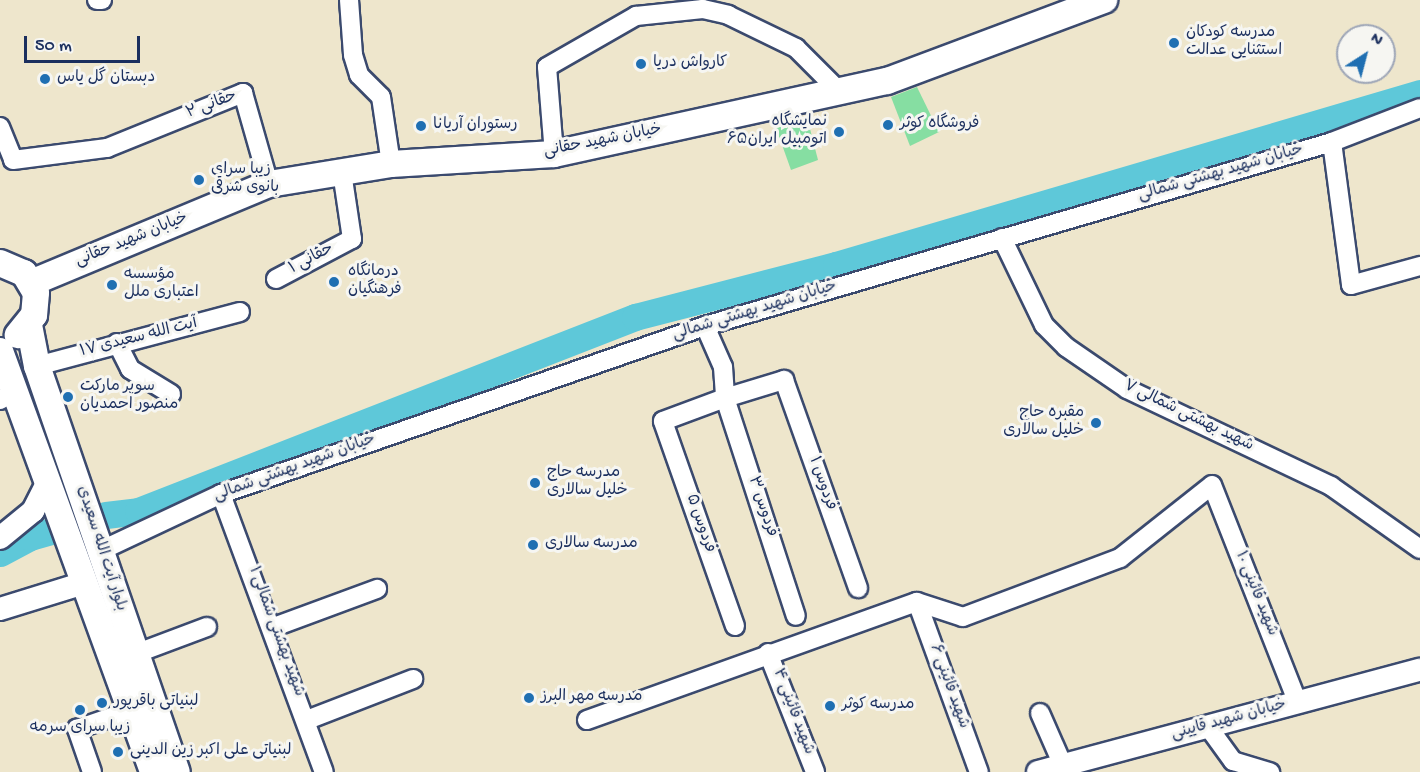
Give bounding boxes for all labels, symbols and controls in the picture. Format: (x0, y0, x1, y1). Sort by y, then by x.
scale bar (27, 24, 142, 62)
place label: مدرسه کودکان استثنایی عدالت (1186, 24, 1282, 62)
north arrow (1336, 24, 1396, 84)
text: N (1366, 30, 1386, 51)
text: 50 m (35, 36, 72, 57)
marker: مدرسه کودکان استثنایی عدالت (1167, 36, 1181, 50)
place label: کارواش دریا (653, 54, 727, 74)
marker: کارواش دریا (634, 57, 648, 71)
place label: دبستان گل یاس (57, 69, 155, 89)
marker: دبستان گل یاس (38, 72, 52, 86)
street label: حقانی ۲ (184, 88, 240, 124)
place label: نمایشگاه اتومبیل ایران۶۵ (727, 113, 827, 151)
place label: فروشگاه کوثر (900, 115, 979, 135)
place label: رستوران آریانا (433, 116, 518, 136)
marker: فروشگاه کوثر (881, 118, 895, 132)
marker: رستوران آریانا (414, 119, 428, 133)
street label: خیابان شهید حقانی (542, 121, 664, 163)
marker: نمایشگاه اتومبیل ایران۶۵ (832, 125, 846, 139)
street label: خیابان شهید بهشتی شمالی (1136, 141, 1306, 207)
place label: زیبا سرای بانوی شرقی (211, 161, 279, 199)
marker: زیبا سرای بانوی شرقی (192, 173, 206, 187)
street label: خیابان شهید حقانی (73, 210, 191, 272)
street label: حقانی ۱ (286, 240, 338, 280)
place label: درمانگاه فرهنگیان (348, 263, 402, 301)
place label: مؤسسه اعتباری ملل (124, 266, 199, 304)
marker: درمانگاه فرهنگیان (325, 273, 343, 291)
marker: مؤسسه اعتباری ملل (105, 278, 119, 292)
street label: خیابان شهید بهشتی شمالی (671, 278, 839, 346)
street label: آیت الله سعیدی ۱۷ (78, 315, 200, 363)
street label: شهید بهشتی شمالی ۷ (1120, 377, 1256, 457)
place label: سوپر مارکت منصور احمدیان (80, 378, 178, 416)
marker: سوپر مارکت منصور احمدیان (61, 390, 75, 404)
place label: مقبره حاج خلیل سالاری (1003, 404, 1084, 442)
marker: مقبره حاج خلیل سالاری (1089, 416, 1103, 430)
street label: خیابان شهید بهشتی شمالی (212, 431, 378, 507)
street label: فردوس ۱ (803, 455, 839, 513)
place label: مدرسه حاج خلیل سالاری (547, 464, 628, 502)
street label: فردوس ۳ (742, 474, 780, 540)
marker: مدرسه حاج خلیل سالاری (528, 476, 542, 490)
street label: بلوار آیت الله سعیدی (71, 484, 129, 614)
street label: فردوس ۵ (680, 492, 718, 556)
place label: مدرسه سالاری (545, 535, 638, 555)
marker: مدرسه سالاری (526, 538, 540, 552)
street label: شهید قائینی ۱۰ (1229, 549, 1281, 639)
street label: شهید بهشتی شمالی ۱ (243, 564, 307, 700)
street label: شهید قائینی ۶ (924, 642, 972, 732)
street label: شهید قائینی ۴ (767, 666, 817, 758)
place label: مدرسه مهر البرز (541, 688, 642, 708)
marker: مدرسه مهر البرز (522, 691, 536, 705)
place label: لبنیاتی باقرپور (114, 693, 198, 713)
marker: لبنیاتی باقرپور (95, 696, 109, 710)
place label: مدرسه کوثر (842, 696, 914, 716)
street label: خیابان شهید قایینی (1169, 696, 1289, 746)
marker: مدرسه کوثر (823, 699, 837, 713)
marker: زیبا سرای سرمه (73, 703, 87, 717)
place label: زیبا سرای سرمه (30, 719, 130, 739)
place label: لبنیاتی علی اکبر زین الدینی (130, 742, 291, 762)
marker: لبنیاتی علی اکبر زین الدینی (111, 745, 125, 759)

